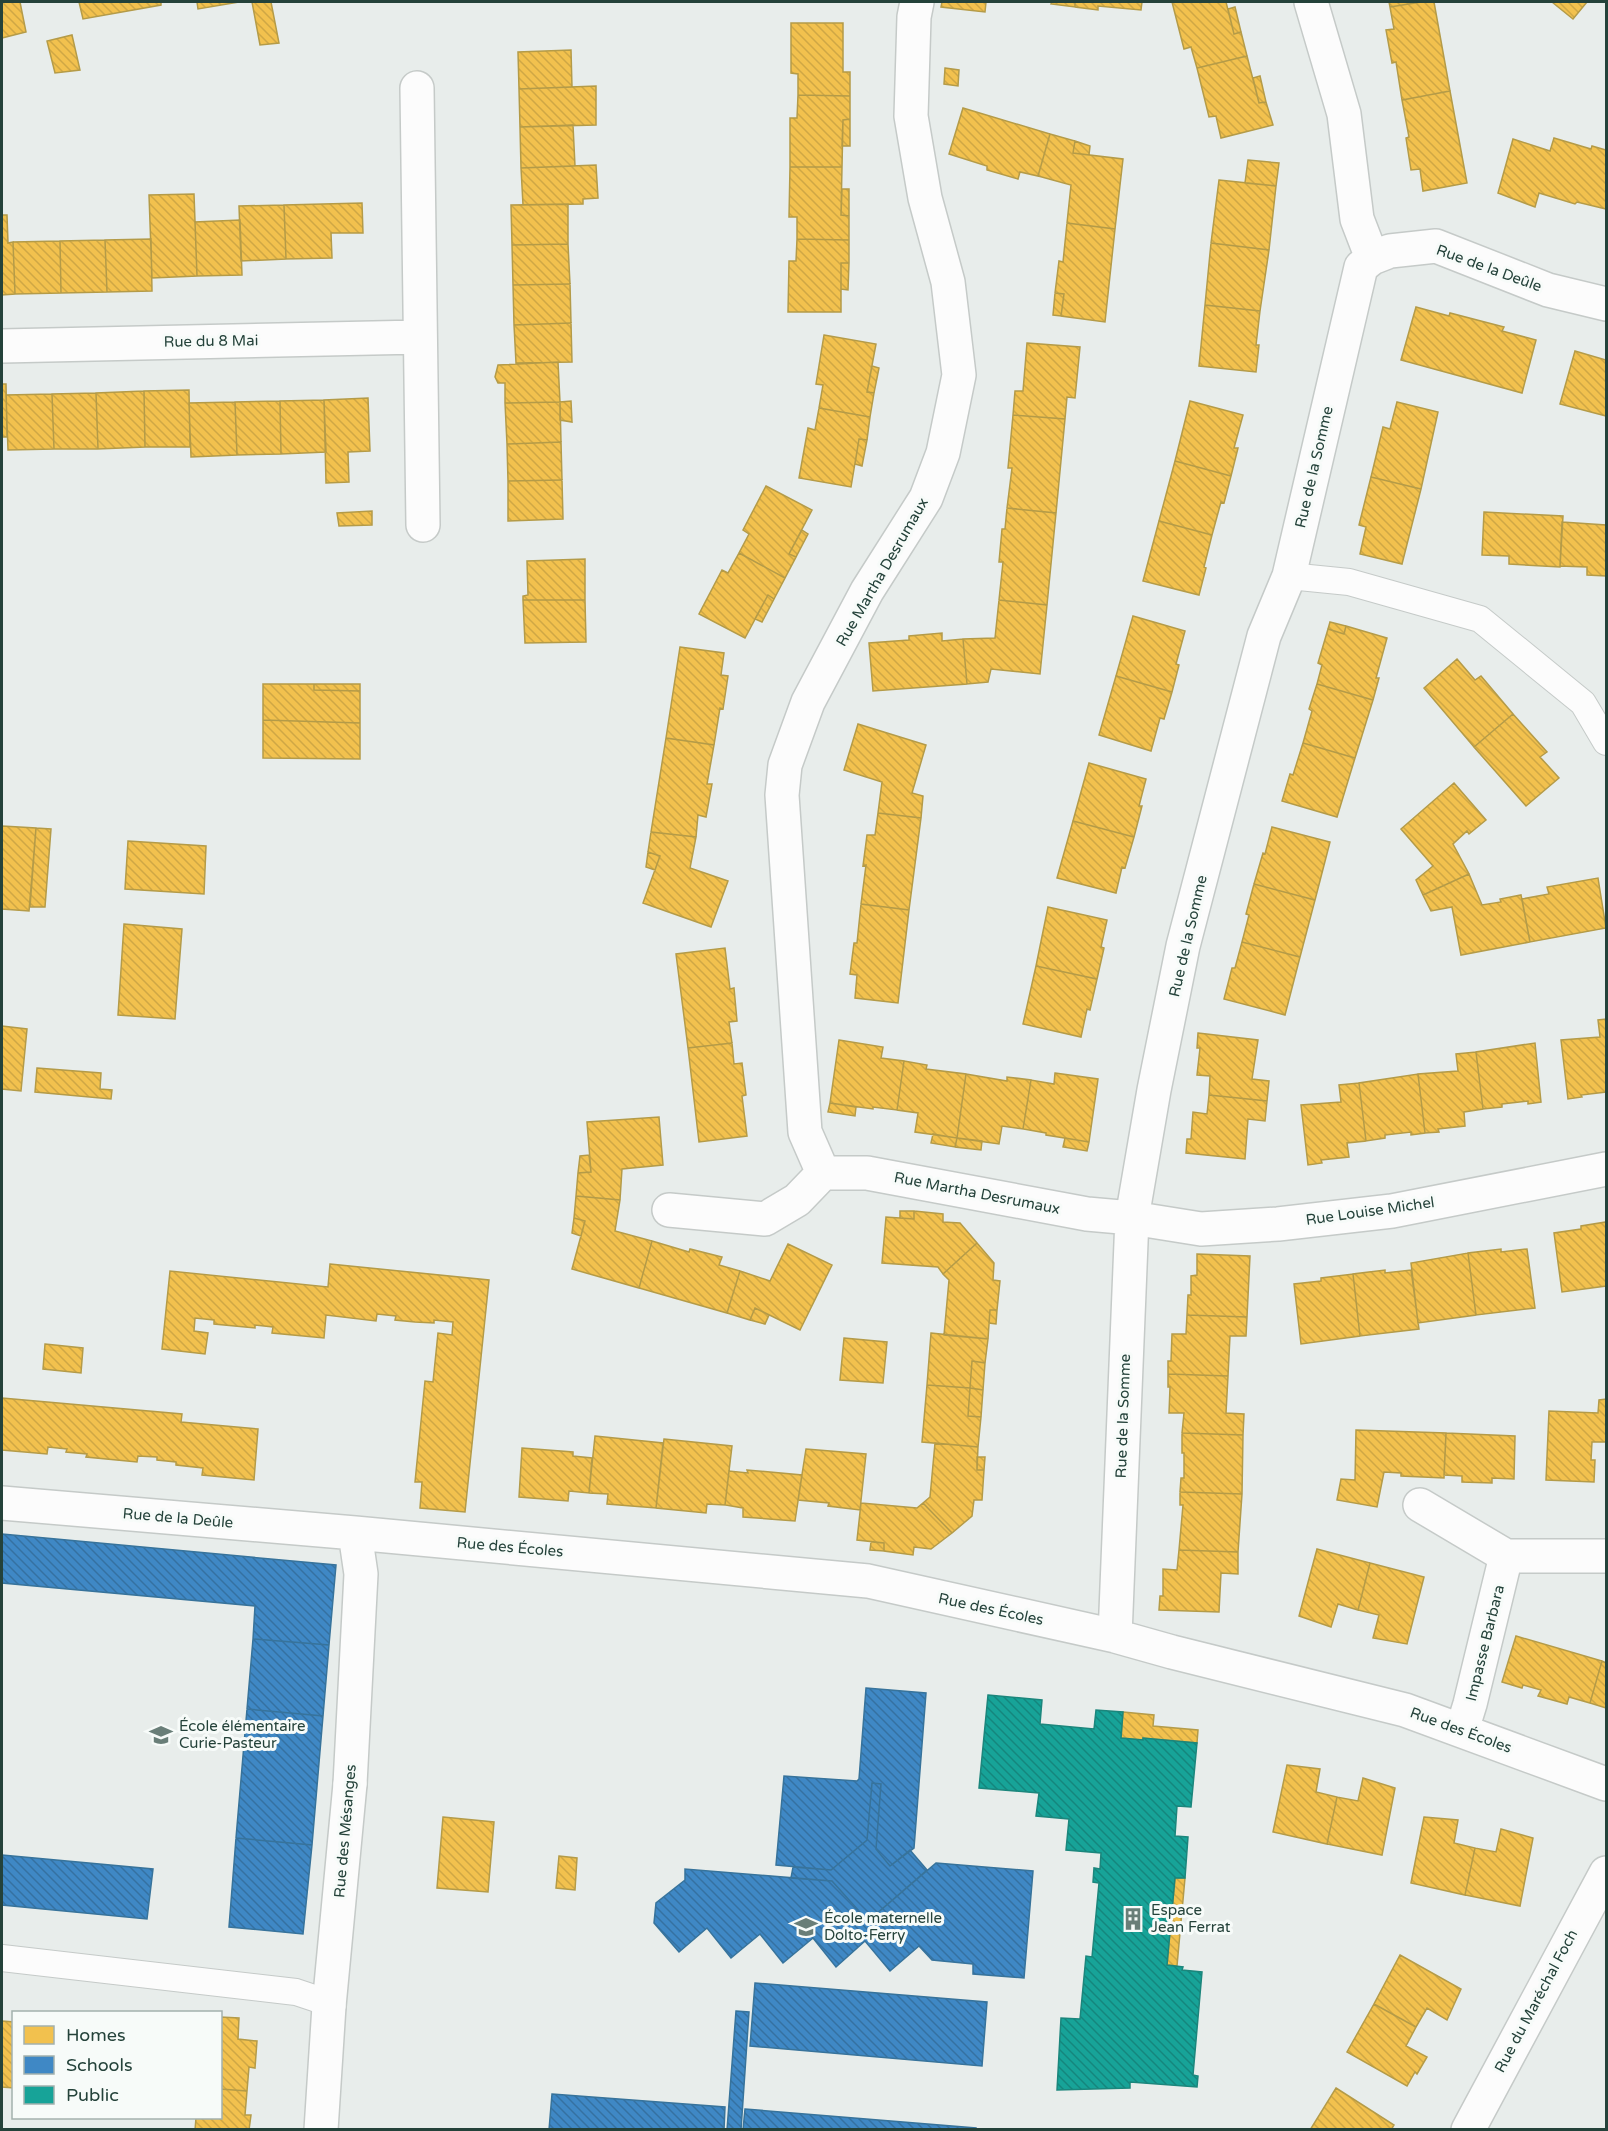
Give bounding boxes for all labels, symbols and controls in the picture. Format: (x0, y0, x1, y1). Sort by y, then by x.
street label: Rue de la Deûle (1434, 241, 1544, 295)
street label: Rue du 8 Mai (164, 331, 258, 351)
street label: Rue de la Somme (1291, 404, 1337, 530)
street label: Rue Martha Desrumaux (832, 494, 932, 650)
street label: Rue de la Somme (1165, 873, 1211, 999)
street label: Rue Martha Desrumaux (892, 1168, 1062, 1218)
street label: Rue Louise Michel (1304, 1193, 1436, 1229)
street label: Rue de la Somme (1112, 1353, 1134, 1479)
street label: Rue de la Deûle (122, 1504, 234, 1532)
street label: Rue des Écoles (456, 1533, 564, 1561)
street label: Impasse Barbara (1462, 1583, 1508, 1703)
street label: Rue des Écoles (937, 1589, 1045, 1629)
street label: Rue des Écoles (1408, 1703, 1514, 1757)
place label: École élémentaire Curie-Pasteur (179, 1717, 305, 1752)
school or university icon: École élémentaire Curie-Pasteur (148, 1722, 174, 1748)
street label: Rue des Mésanges (330, 1763, 360, 1899)
place label: Espace Jean Ferrat (1151, 1901, 1231, 1936)
building icon: Espace Jean Ferrat (1120, 1906, 1146, 1932)
place label: École maternelle Dolto-Ferry (824, 1909, 942, 1944)
school or university icon: École maternelle Dolto-Ferry (793, 1914, 819, 1940)
street label: Rue du Maréchal Foch (1491, 1926, 1581, 2076)
legend (12, 2011, 222, 2119)
text: Homes (66, 2024, 126, 2046)
text: Schools (66, 2054, 133, 2076)
text: Public (66, 2084, 119, 2106)

